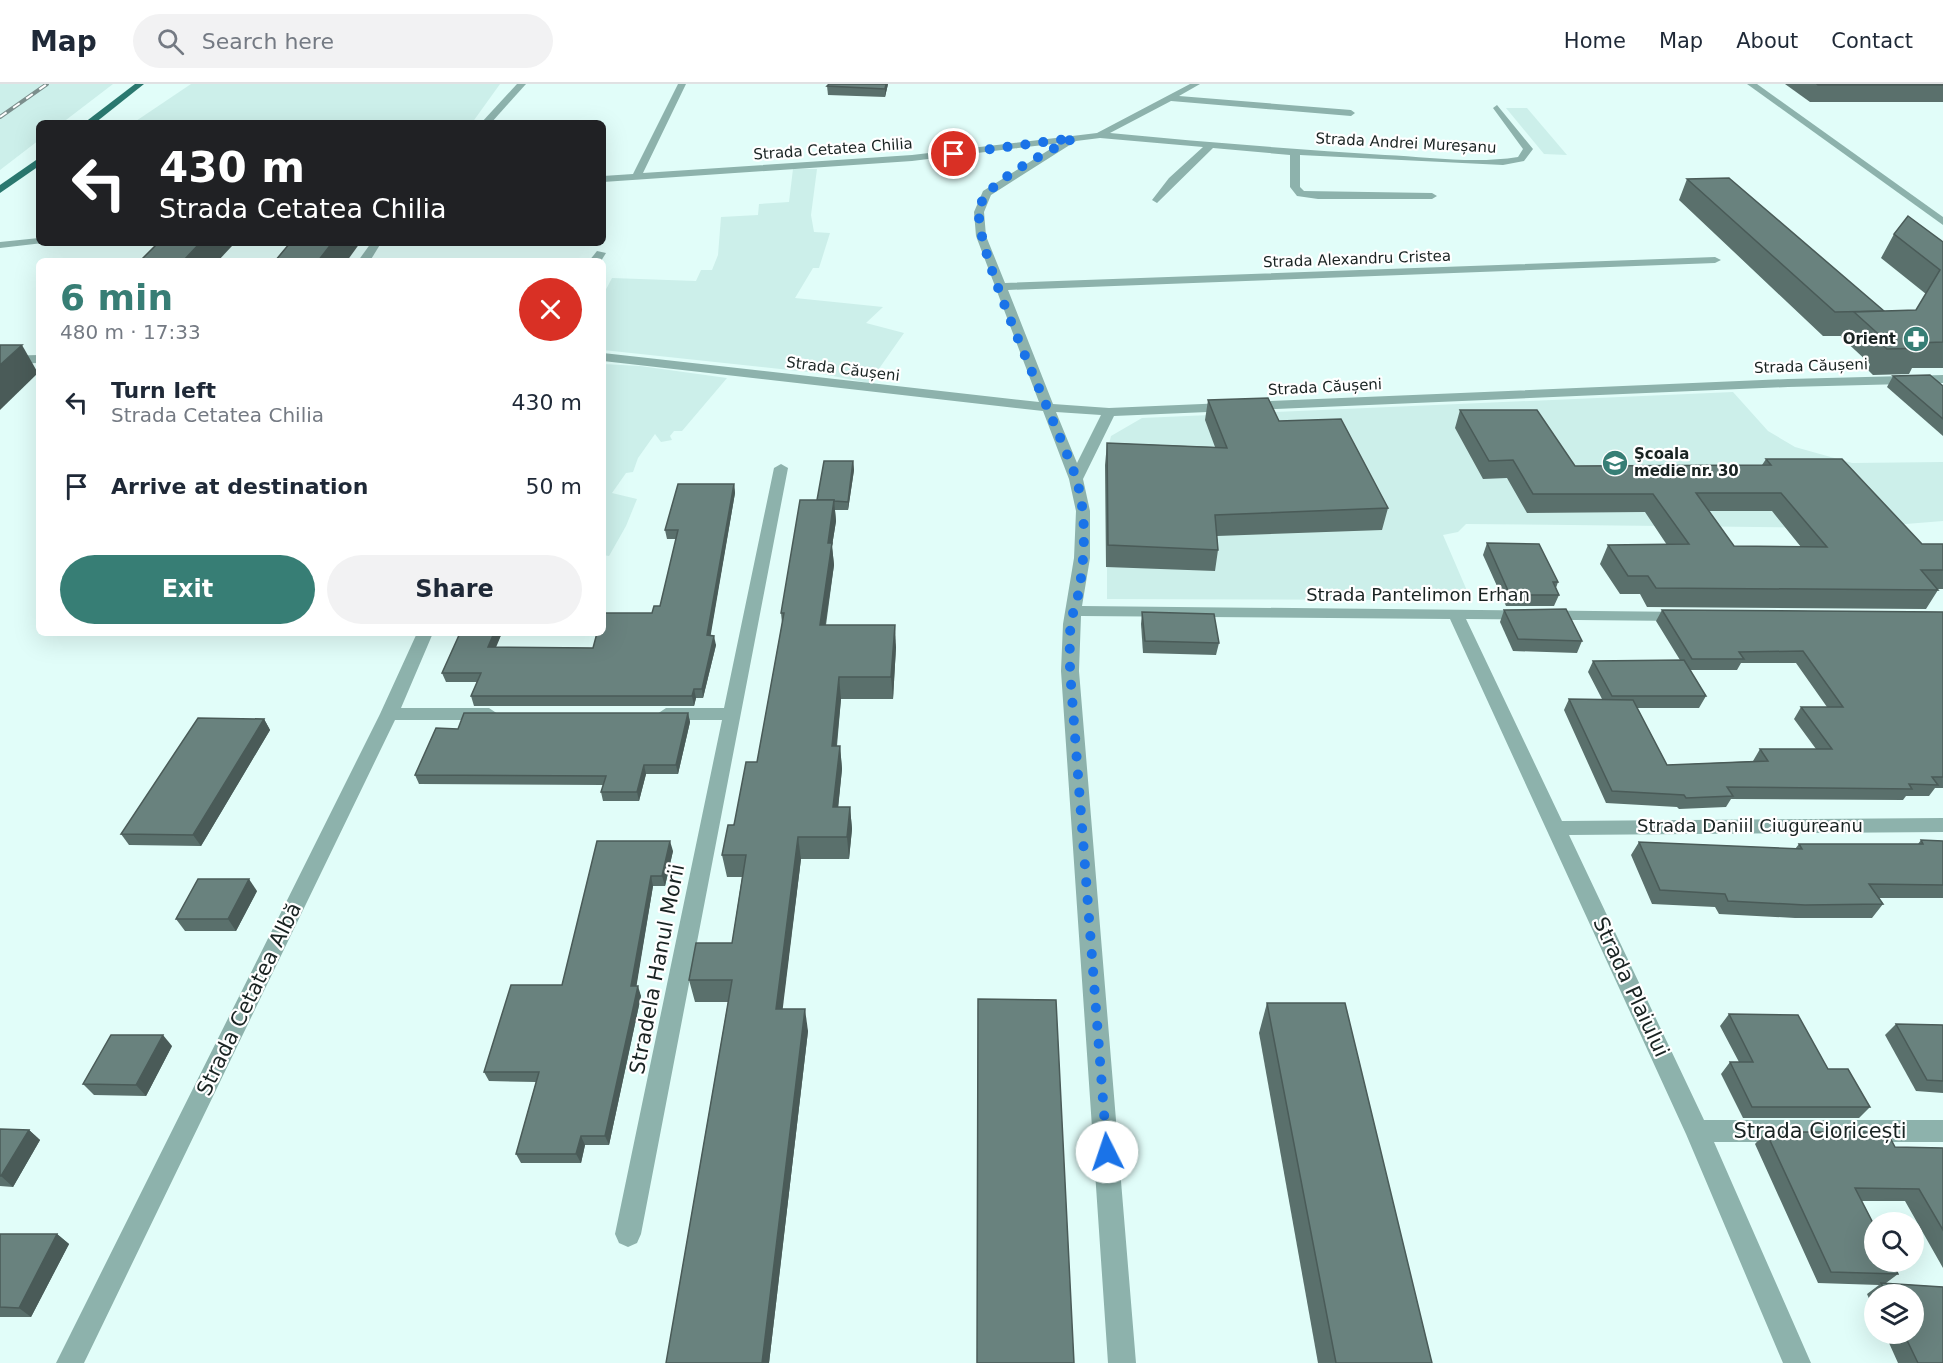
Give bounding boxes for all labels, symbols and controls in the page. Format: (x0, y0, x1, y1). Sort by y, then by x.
search box (133, 14, 553, 68)
text: Map (30, 25, 97, 58)
icon: search (154, 25, 187, 58)
text: Search here (202, 29, 334, 54)
text: Home (1564, 29, 1626, 53)
text: Map (1659, 29, 1703, 53)
text: About (1736, 29, 1798, 53)
text: Contact (1831, 29, 1913, 53)
pin (928, 128, 979, 179)
street label: Strada Andrei Mureșanu (1315, 129, 1497, 157)
street label: Strada Cetatea Chilia (753, 134, 913, 164)
icon: arrive (937, 137, 970, 170)
text: 430 m (159, 143, 305, 192)
icon: left (60, 144, 138, 222)
text: Strada Cetatea Chilia (159, 193, 447, 224)
street label: Strada Alexandru Cristea (1263, 247, 1451, 271)
text: 6 min (60, 277, 173, 318)
button: close (519, 278, 582, 341)
text: 480 m · 17:33 (60, 320, 201, 344)
pharmacy icon: Orient (1901, 324, 1931, 354)
place label: Orient (1843, 330, 1896, 348)
street label: Strada Căușeni (785, 353, 901, 385)
street label: Strada Căușeni (1754, 355, 1868, 377)
street label: Strada Căușeni (1268, 375, 1382, 399)
text: Turn left (111, 378, 216, 403)
icon: left (60, 386, 93, 419)
text: 430 m (512, 390, 582, 415)
text: Strada Cetatea Chilia (111, 403, 324, 427)
place label: Şcoala medie nr. 30 (1634, 445, 1739, 480)
school or university icon: Şcoala medie nr. 30 (1600, 448, 1630, 478)
icon: arrive (60, 470, 93, 503)
text: Arrive at destination (111, 474, 368, 499)
text: 50 m (526, 474, 582, 499)
button: Exit (60, 555, 315, 624)
button: Share (327, 555, 582, 624)
street label: Strada Pantelimon Erhan (1306, 584, 1530, 605)
street label: Strada Daniil Ciugureanu (1637, 815, 1863, 836)
street label: Stradela Hanul Morii (625, 862, 689, 1076)
street label: Strada Cetatea Albă (192, 899, 306, 1099)
street label: Strada Plaiului (1588, 913, 1674, 1061)
street label: Strada Cioricești (1733, 1119, 1907, 1143)
position arrow (1075, 1120, 1139, 1184)
map controls (1864, 1212, 1924, 1344)
button: search (1864, 1212, 1924, 1272)
button: layers (1864, 1284, 1924, 1344)

